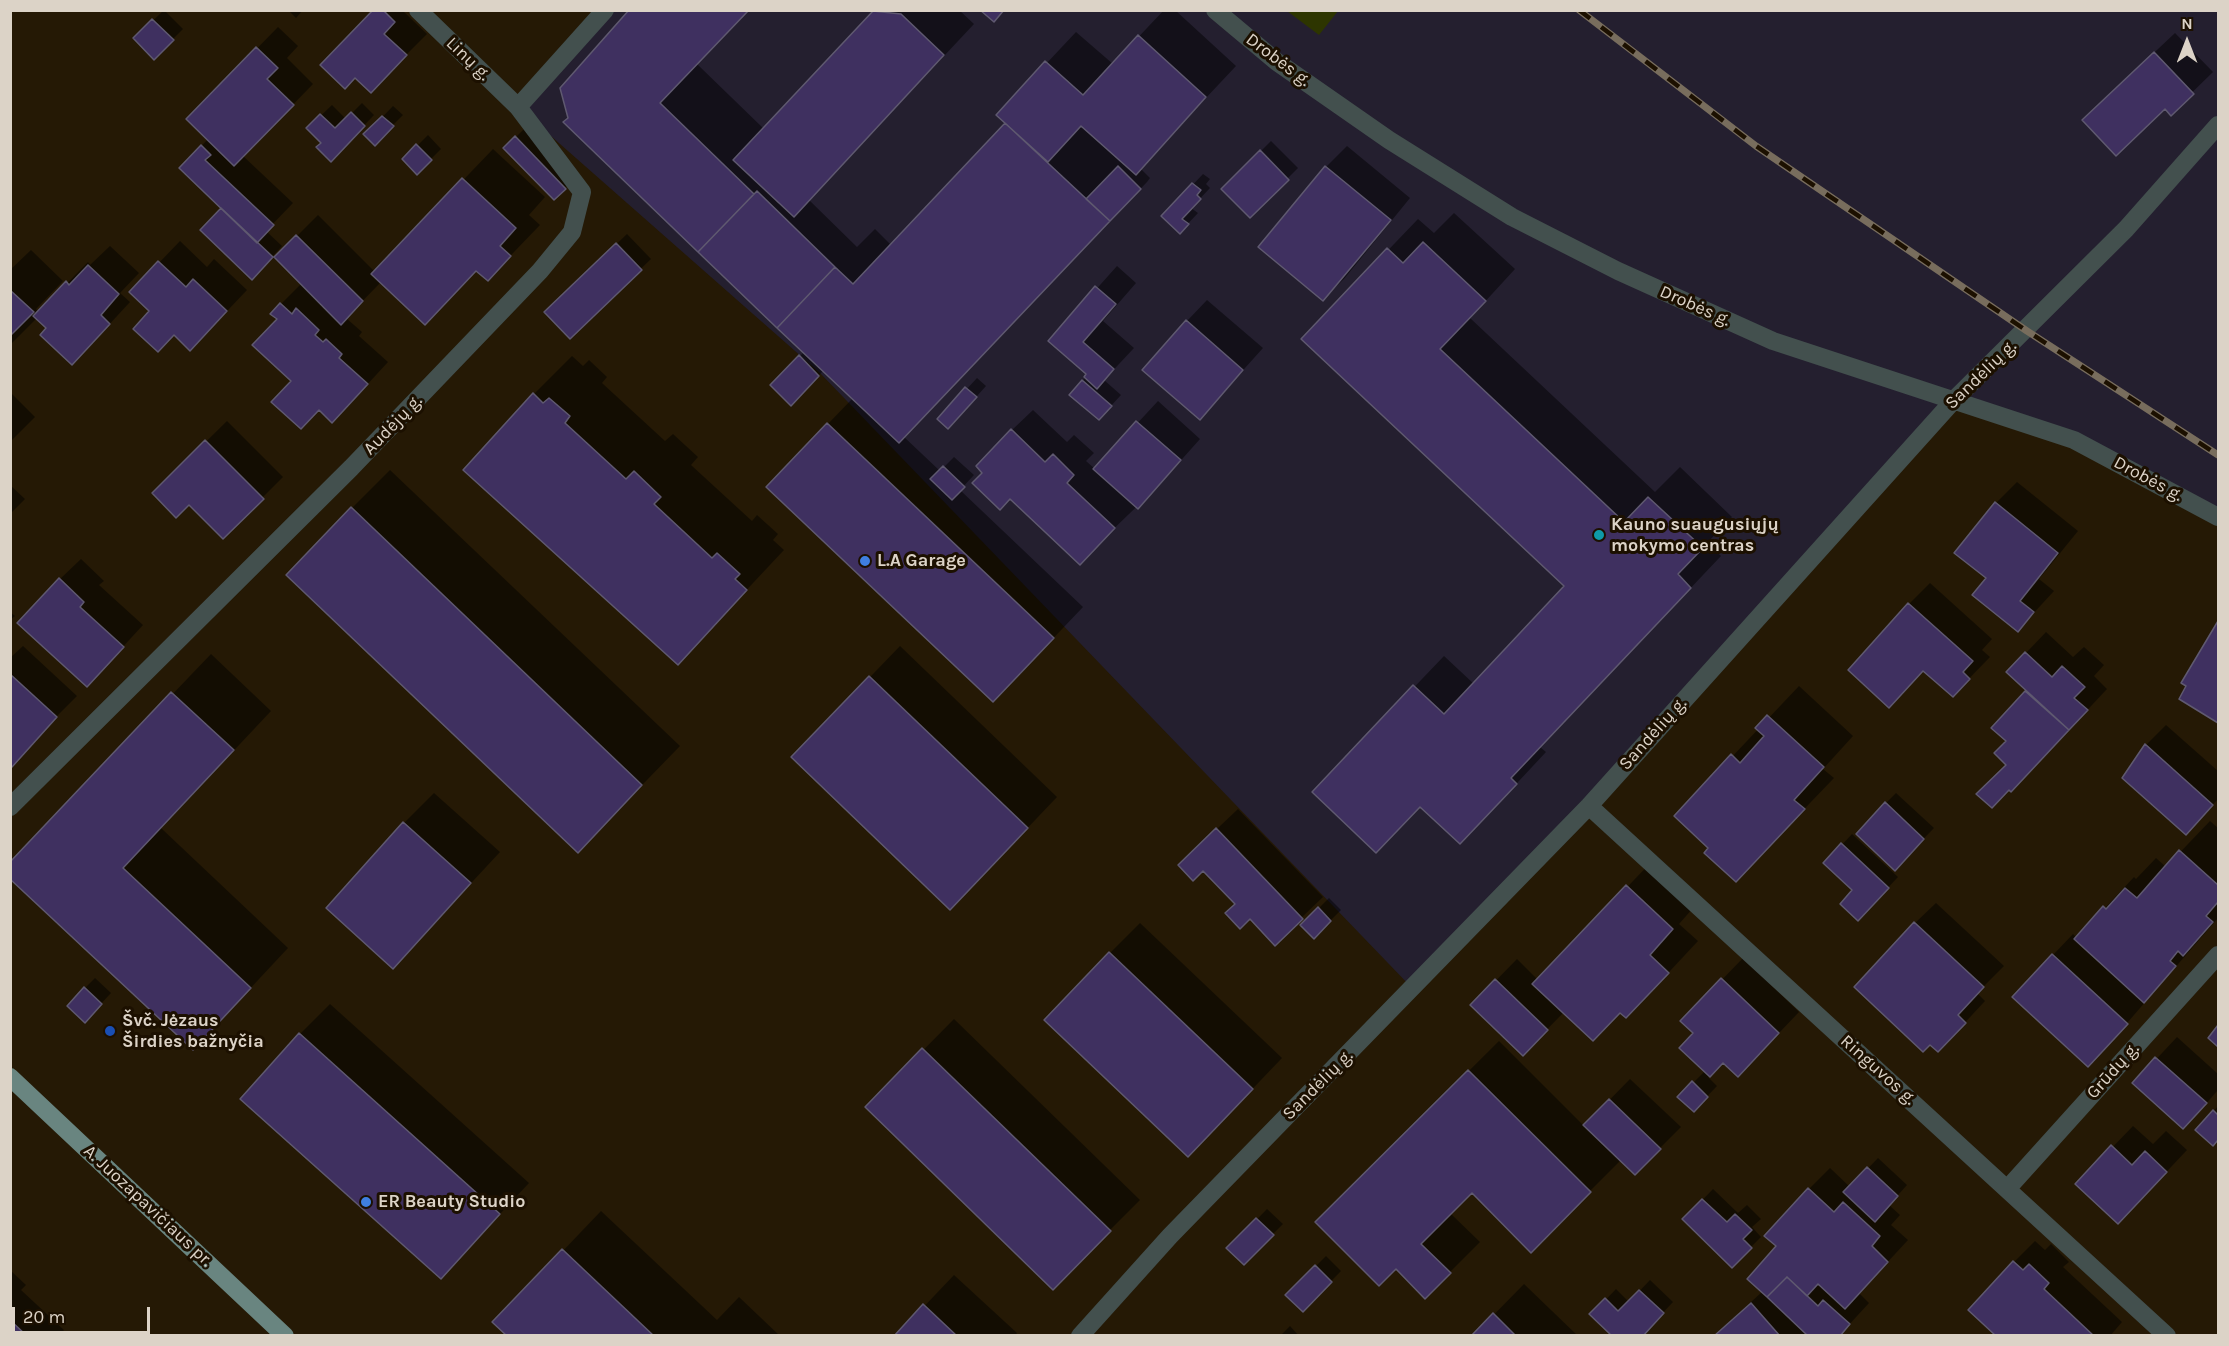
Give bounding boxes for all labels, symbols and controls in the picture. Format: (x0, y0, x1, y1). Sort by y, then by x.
north arrow (2157, 12, 2217, 72)
text: N (2181, 14, 2193, 33)
street label: Drobės g. (1241, 29, 1315, 91)
street label: Linų g. (441, 33, 495, 85)
street label: Drobės g. (1656, 281, 1734, 331)
street label: Sandėlių g. (1941, 336, 2021, 414)
street label: Audėjų g. (359, 390, 427, 460)
street label: Drobės g. (2110, 452, 2186, 506)
place label: Kauno suaugusiųjų mokymo centras (1611, 514, 1779, 556)
marker: Kauno suaugusiųjų mokymo centras (1592, 528, 1606, 542)
place label: L.A Garage (877, 550, 966, 572)
marker: L.A Garage (858, 554, 872, 568)
street label: Sandėlių g. (1615, 693, 1691, 775)
place label: Švč. Jėzaus Širdies bažnyčia (122, 1010, 264, 1052)
marker: Švč. Jėzaus Širdies bažnyčia (103, 1024, 117, 1038)
street label: Ringuvos g. (1836, 1030, 1920, 1110)
street label: Grūdų g. (2082, 1038, 2144, 1104)
street label: Sandėlių g. (1278, 1045, 1358, 1125)
street label: A. Juozapavičiaus pr. (79, 1141, 217, 1271)
place label: ER Beauty Studio (378, 1191, 525, 1213)
marker: ER Beauty Studio (359, 1195, 373, 1209)
scale bar (15, 1295, 153, 1333)
text: 20 m (23, 1306, 65, 1328)

